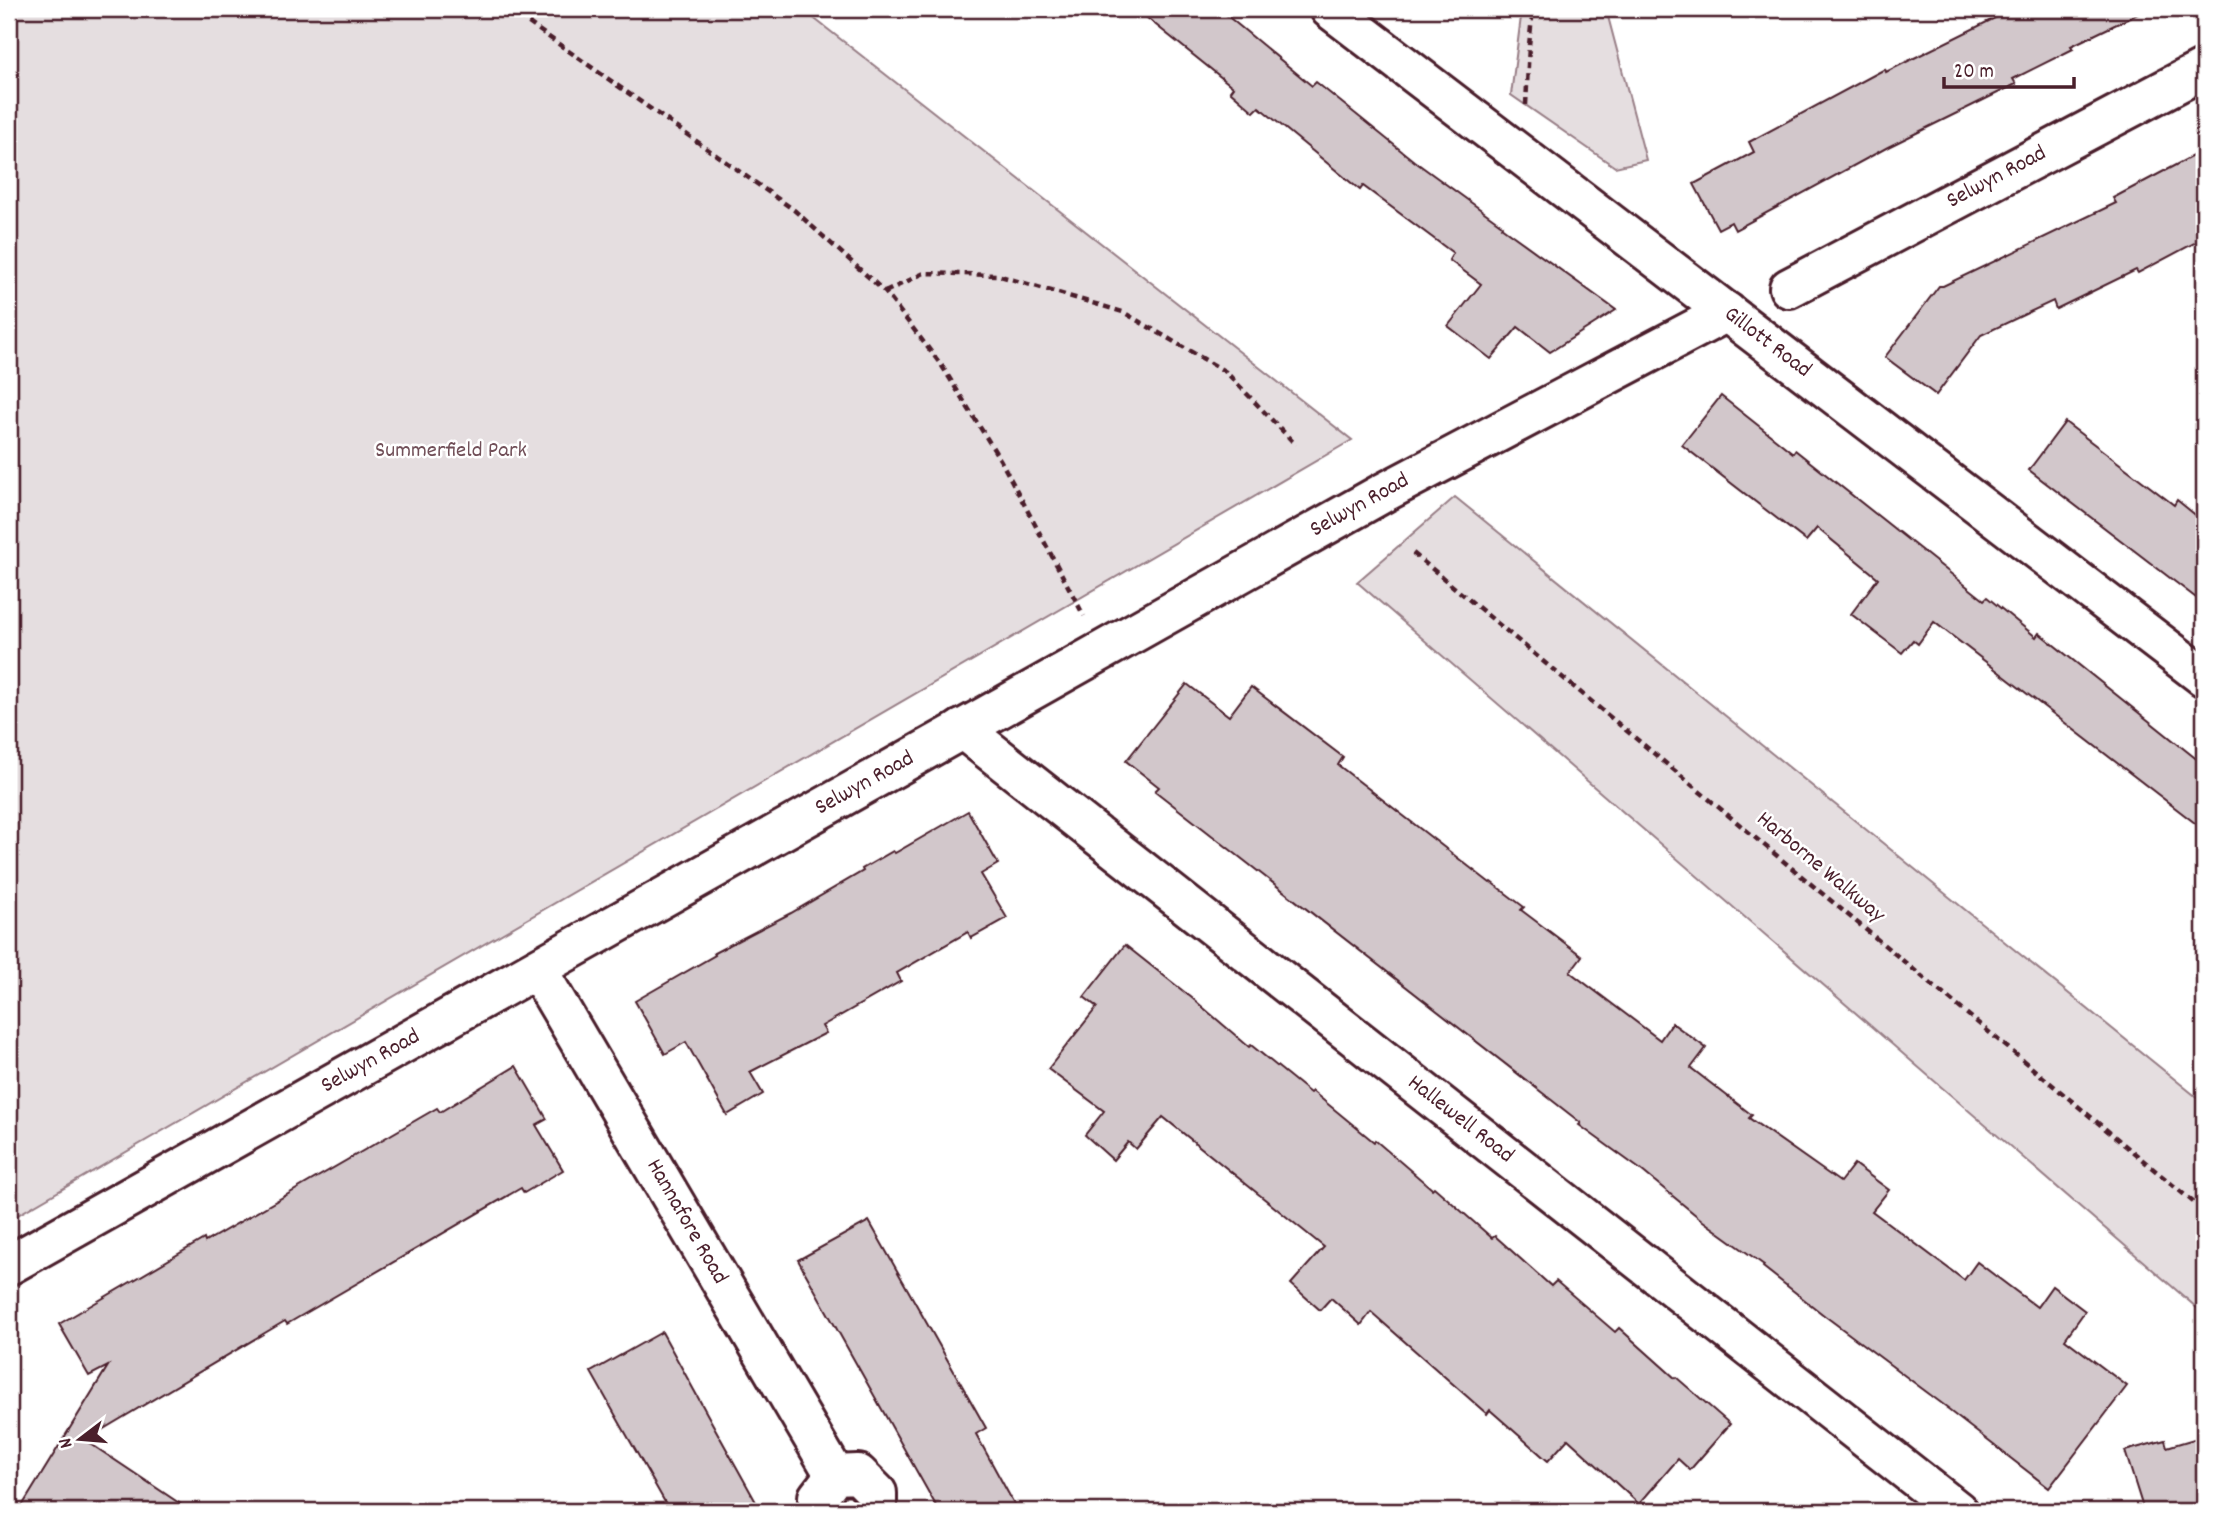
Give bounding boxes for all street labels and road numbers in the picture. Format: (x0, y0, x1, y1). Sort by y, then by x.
street label: Selwyn Road (1941, 138, 2053, 218)
street label: Gillott Road (1716, 299, 1818, 387)
street label: Selwyn Road (1304, 465, 1416, 547)
street label: Selwyn Road (809, 743, 921, 825)
street label: Harborne Walkway (1748, 804, 1892, 932)
street label: Selwyn Road (315, 1021, 427, 1103)
street label: Hallewell Road (1399, 1068, 1521, 1172)
street label: Hannafore Road (637, 1153, 735, 1291)

